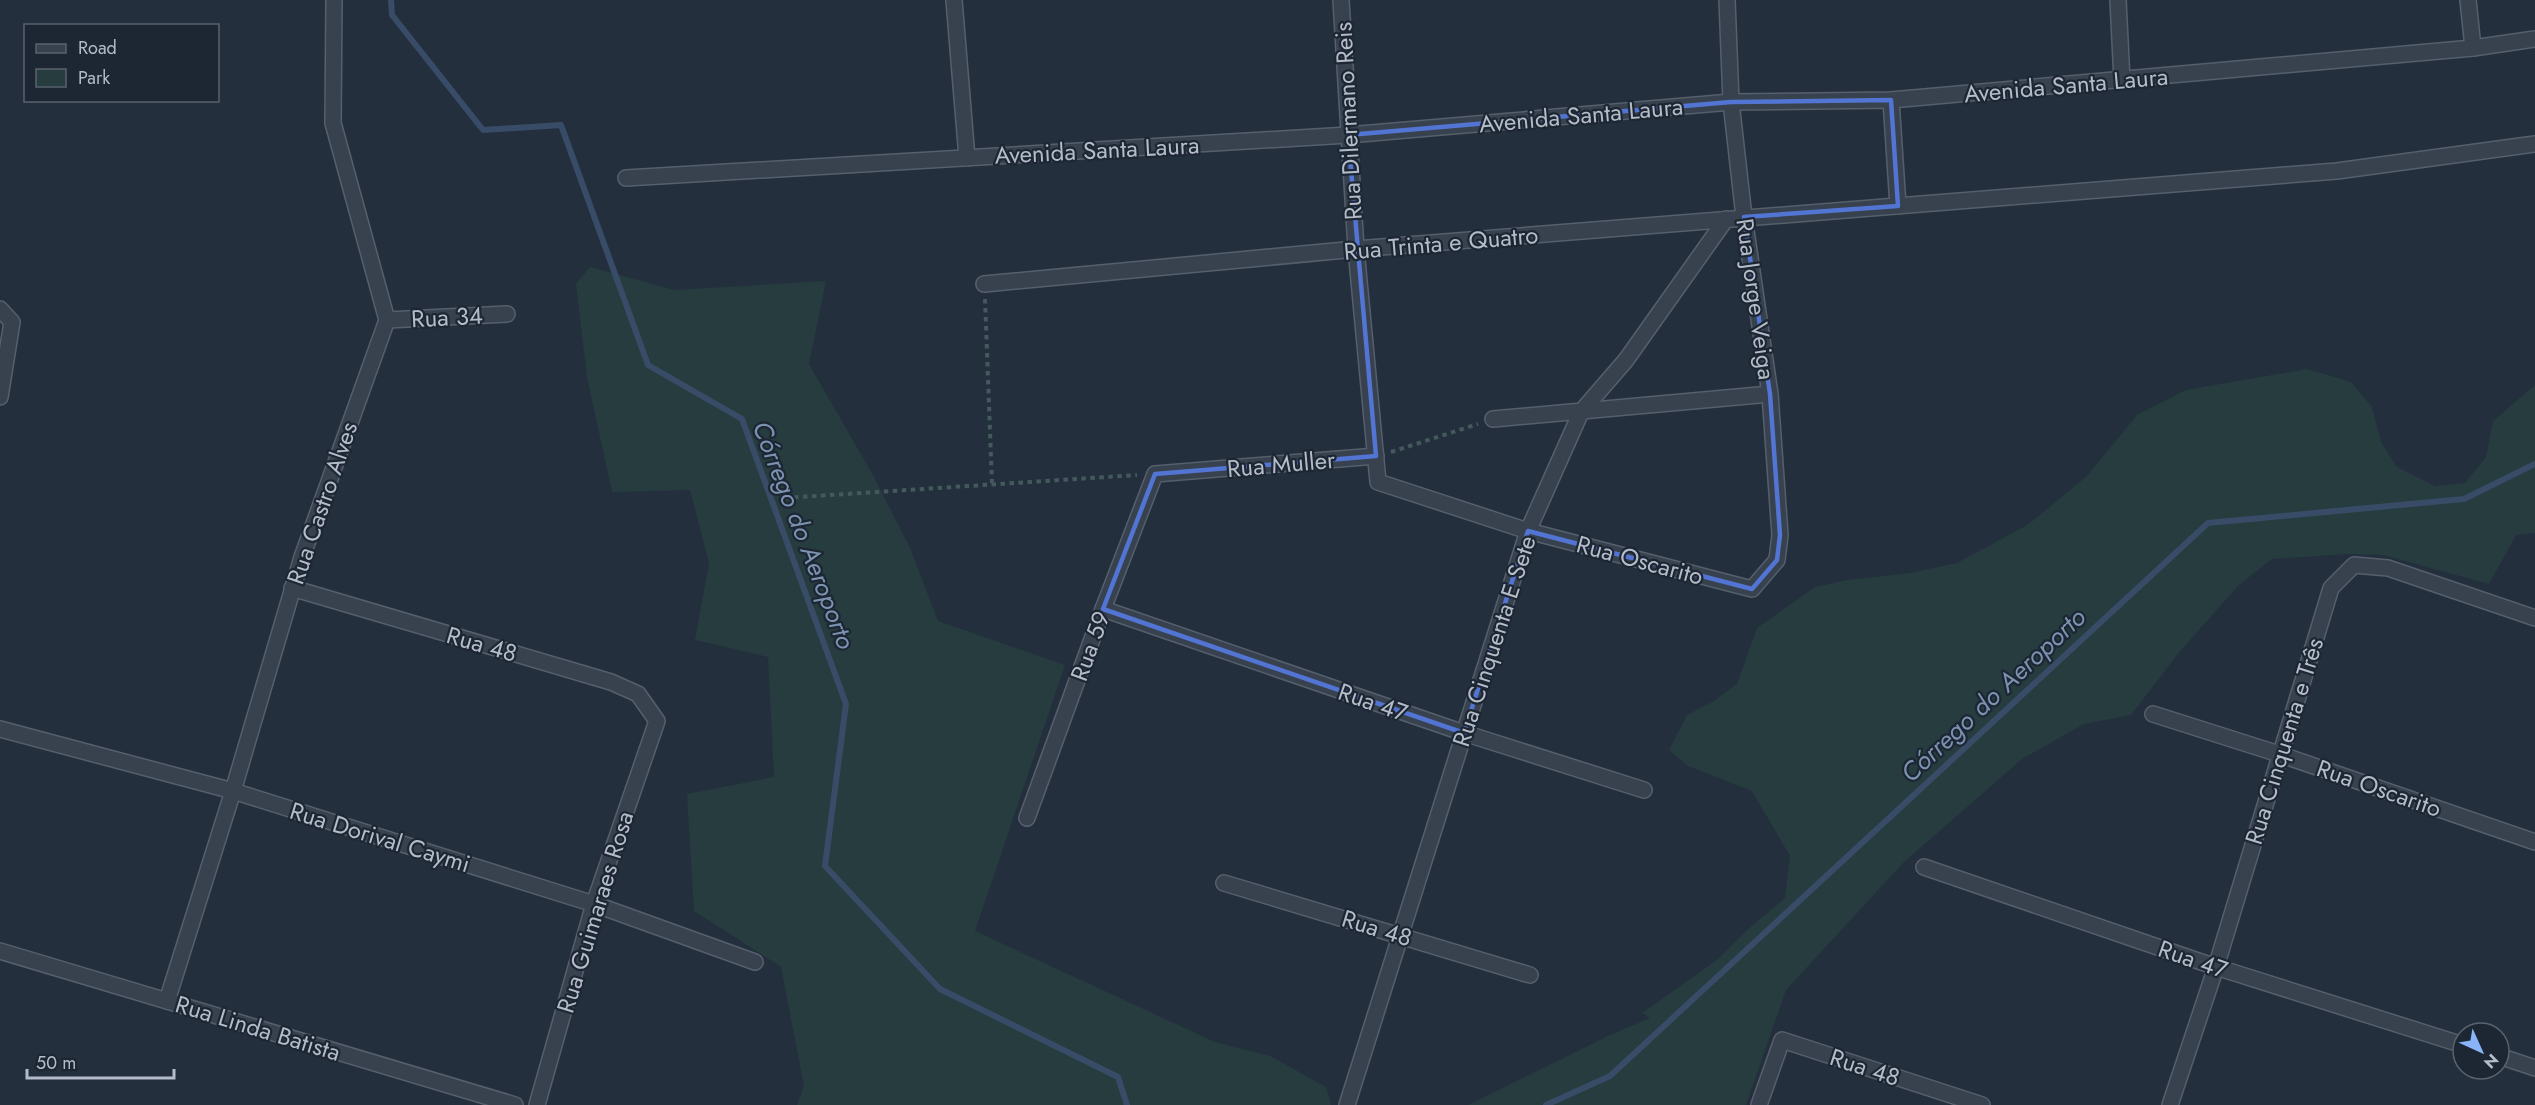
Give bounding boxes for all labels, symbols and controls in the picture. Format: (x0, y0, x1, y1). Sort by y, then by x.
street label: Rua Dilermano Reis (1325, 21, 1371, 221)
legend (24, 24, 219, 102)
text: Road (78, 35, 117, 61)
street label: Avenida Santa Laura (1962, 59, 2170, 111)
text: Park (78, 65, 110, 91)
street label: Avenida Santa Laura (1477, 89, 1685, 141)
street label: Avenida Santa Laura (994, 127, 1200, 173)
street label: Rua Jorge Veiga (1727, 216, 1785, 382)
street label: Rua Trinta e Quatro (1342, 217, 1540, 269)
street label: Rua 34 (410, 298, 484, 336)
water label: Córrego do Aeroporto (743, 416, 865, 655)
street label: Rua Castro Alves (278, 417, 366, 589)
street label: Rua Muller (1225, 442, 1337, 486)
street label: Rua Oscarito (1573, 526, 1707, 594)
street label: Rua Cinquenta E Sete (1443, 531, 1545, 751)
water label: Córrego do Aeroporto (1892, 599, 2094, 791)
street label: Rua 59 (1061, 606, 1119, 686)
street label: Rua 48 (443, 617, 521, 671)
street label: Rua Cinquenta e Três (2236, 633, 2332, 849)
street label: Rua 47 (1334, 674, 1413, 730)
street label: Rua Oscarito (2312, 750, 2446, 826)
street label: Rua Dorival Caymi (286, 793, 474, 881)
street label: Rua Guimaraes Rosa (548, 807, 642, 1017)
street label: Rua 48 (1338, 901, 1416, 955)
street label: Rua 47 (2154, 931, 2233, 987)
street label: Rua Linda Batista (171, 986, 345, 1070)
north arrow (2451, 1021, 2511, 1081)
street label: Rua 48 (1825, 1039, 1905, 1095)
scale bar (27, 1042, 174, 1080)
text: N (2479, 1049, 2504, 1074)
text: 50 m (36, 1050, 76, 1076)

